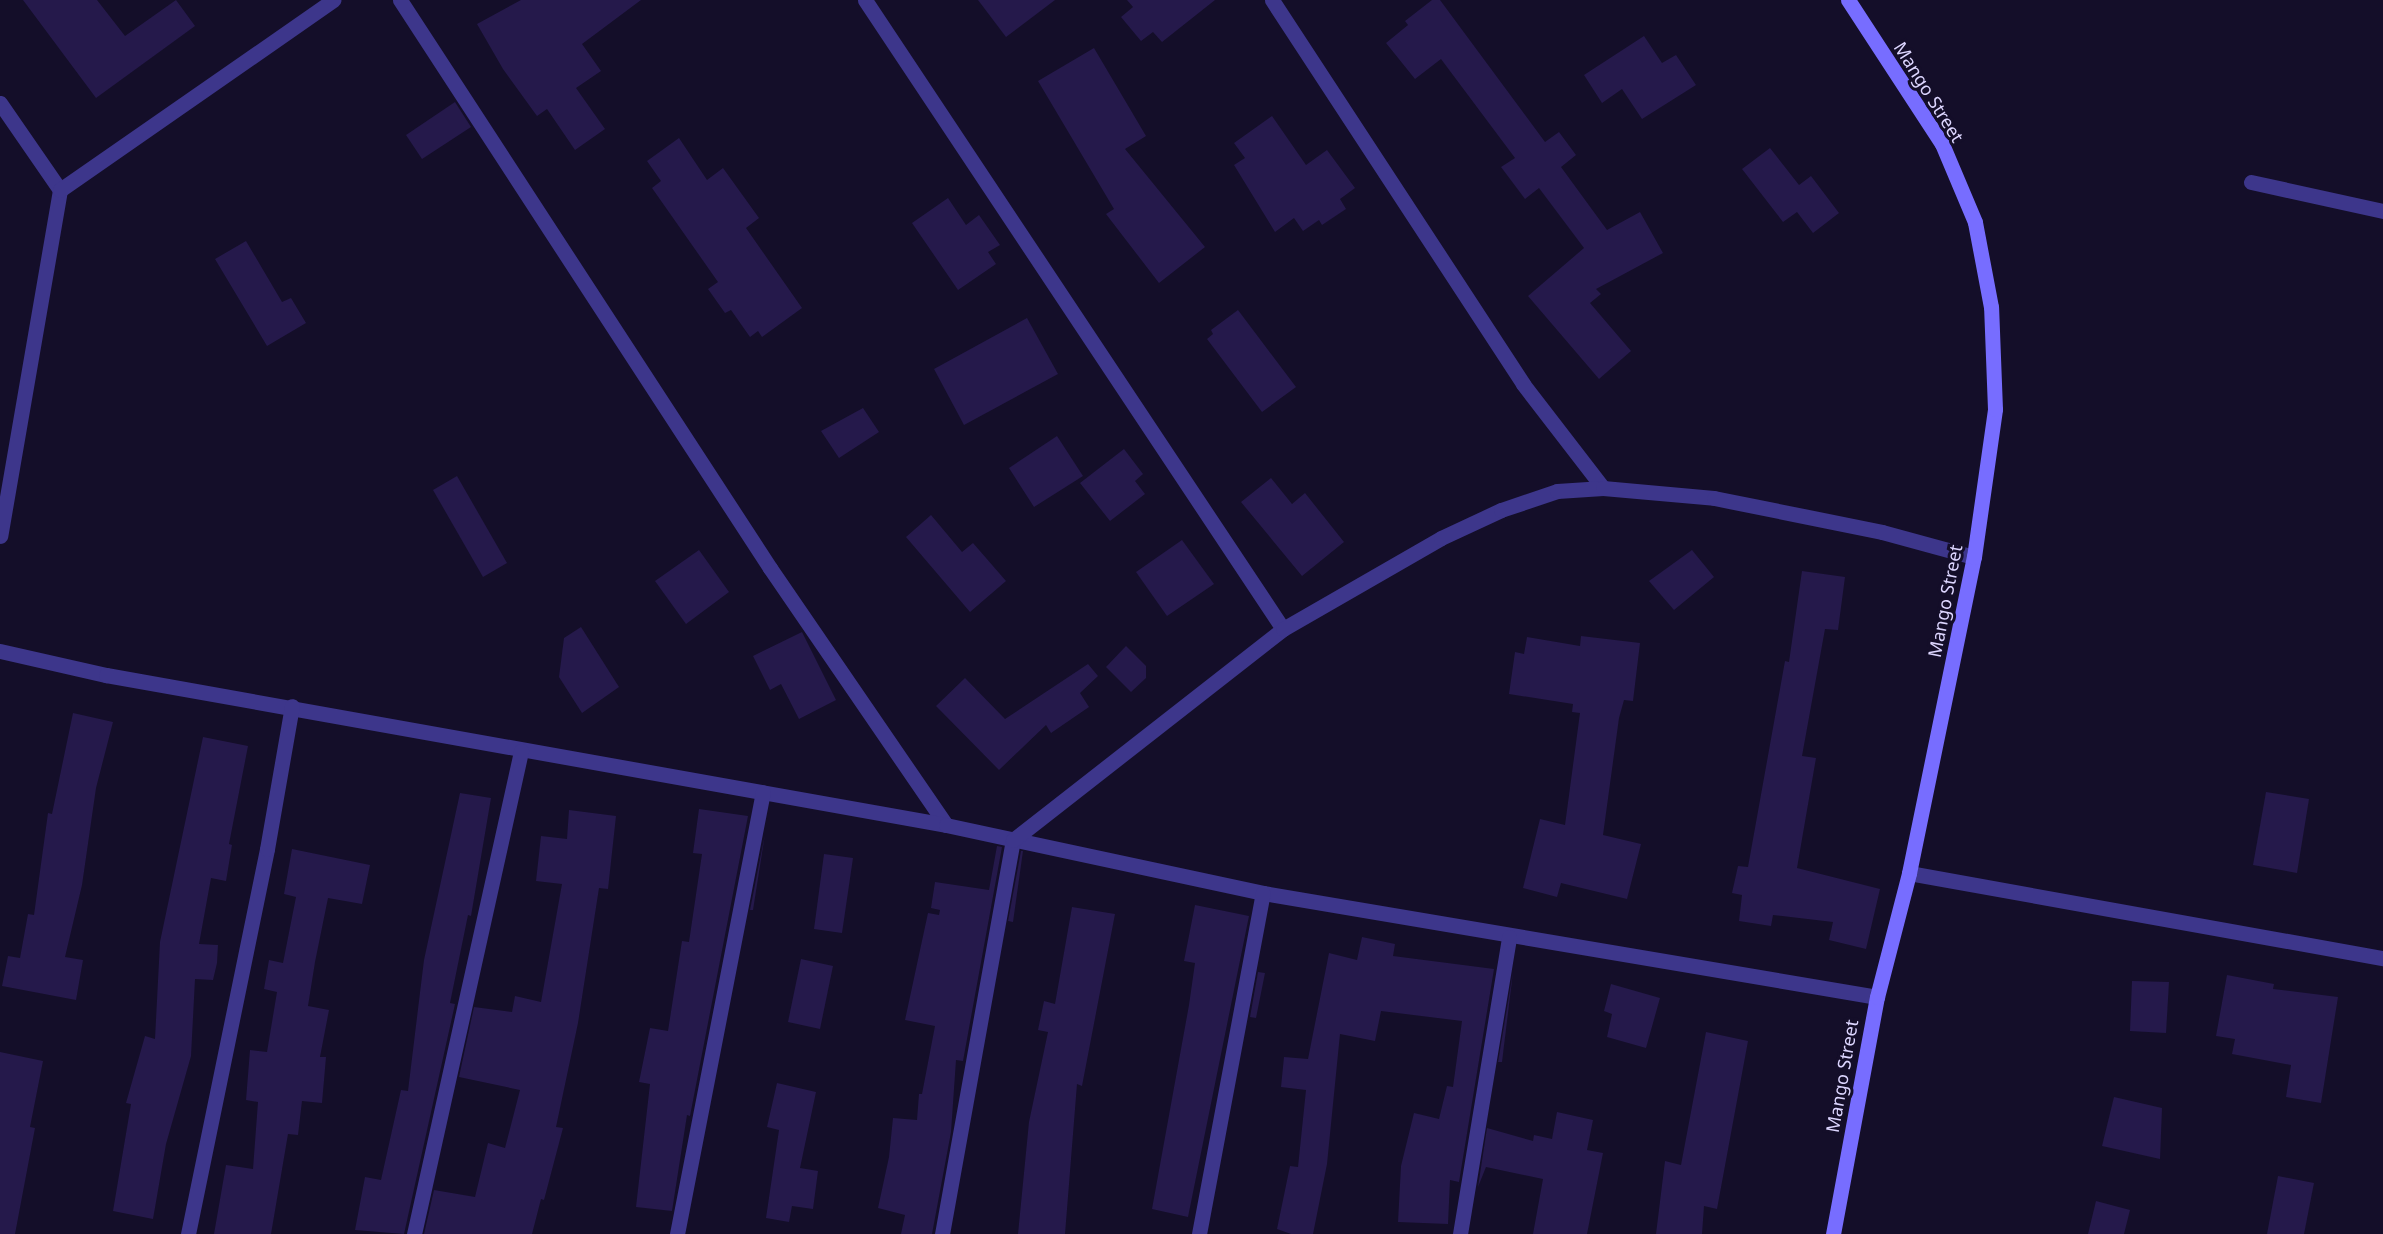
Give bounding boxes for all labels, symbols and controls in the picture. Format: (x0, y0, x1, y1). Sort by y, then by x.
street label: Mango Street (1890, 38, 1968, 146)
street label: Mango Street (1923, 543, 1967, 659)
street label: Mango Street (1821, 1018, 1863, 1134)

